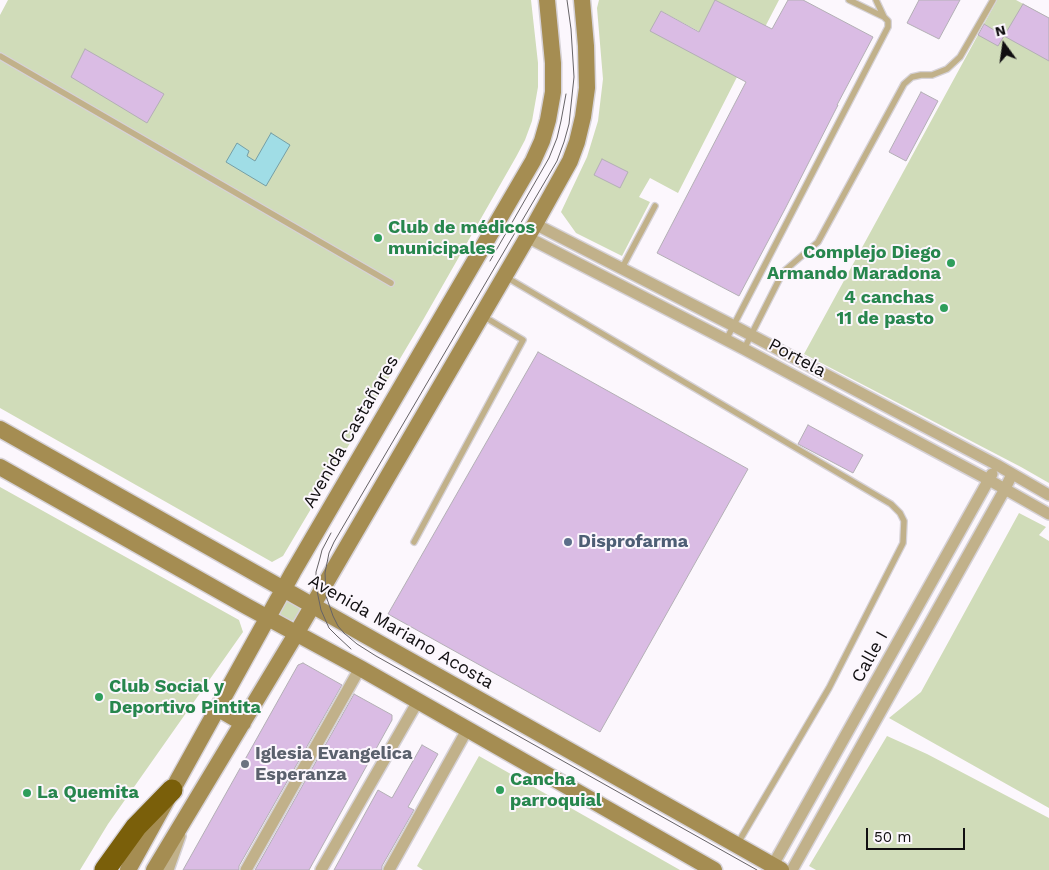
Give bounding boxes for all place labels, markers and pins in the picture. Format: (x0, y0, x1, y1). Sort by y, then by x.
place label: Club de médicos municipales (388, 217, 535, 260)
marker: Club de médicos municipales (372, 232, 384, 244)
place label: Complejo Diego Armando Maradona (767, 242, 941, 284)
marker: Complejo Diego Armando Maradona (945, 257, 957, 269)
place label: 4 canchas 11 de pasto (837, 287, 934, 330)
marker: 4 canchas 11 de pasto (938, 302, 950, 314)
place label: Disprofarma (578, 531, 688, 553)
marker: Disprofarma (562, 536, 574, 548)
place label: Club Social y Deportivo Pintita (109, 676, 261, 719)
marker: Club Social y Deportivo Pintita (93, 691, 105, 703)
place label: Iglesia Evangelica Esperanza (255, 743, 412, 786)
marker: Iglesia Evangelica Esperanza (239, 758, 251, 770)
place label: Cancha parroquial (510, 769, 602, 812)
place label: La Quemita (37, 782, 139, 804)
marker: Cancha parroquial (494, 784, 506, 796)
marker: La Quemita (21, 787, 33, 799)

